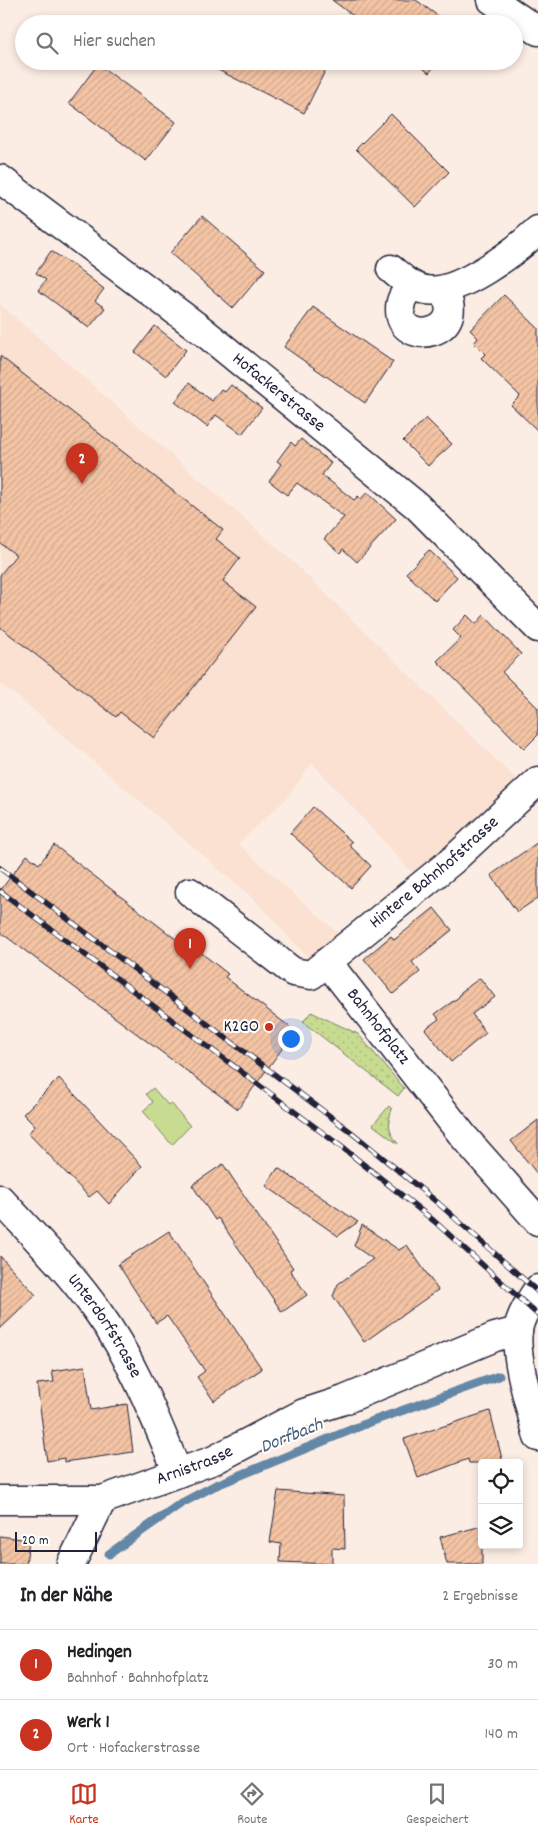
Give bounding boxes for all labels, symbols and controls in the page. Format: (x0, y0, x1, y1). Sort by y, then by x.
search box (15, 15, 523, 70)
icon: search (33, 29, 61, 57)
text: Hier suchen (73, 29, 156, 56)
street label: Hofackerstrasse (226, 347, 330, 438)
pin: 2 (66, 443, 98, 484)
street label: Hintere Bahnhofstrasse (364, 811, 505, 935)
pin: 1 (174, 928, 206, 969)
street label: Bahnhofplatz (340, 983, 416, 1070)
place label: K2GO (223, 1015, 259, 1040)
marker: K2GO (263, 1021, 275, 1033)
your location (278, 1026, 304, 1052)
street label: Unterdorfstrasse (61, 1269, 148, 1383)
water label: Dorfbach (257, 1412, 329, 1462)
street label: Arnistrasse (153, 1439, 238, 1492)
map controls (478, 1459, 523, 1549)
button: locate (478, 1459, 523, 1504)
button: layers (478, 1504, 523, 1549)
scale bar (15, 1529, 98, 1552)
text: 20 m (22, 1531, 49, 1551)
text: In der Nähe (20, 1582, 112, 1612)
text: 2 Ergebnisse (442, 1585, 518, 1608)
text: Hedingen (67, 1640, 132, 1667)
text: 1 (34, 1653, 38, 1676)
text: 30 m (488, 1653, 518, 1676)
text: Bahnhof · Bahnhofplatz (67, 1667, 208, 1690)
text: Werk 1 (67, 1710, 110, 1737)
text: 2 (33, 1723, 40, 1746)
text: 140 m (484, 1723, 518, 1746)
text: Ort · Hofackerstrasse (67, 1737, 200, 1760)
tab: Karte (69, 1780, 99, 1830)
tab: Route (237, 1780, 268, 1830)
tab: Gespeichert (406, 1780, 469, 1830)

